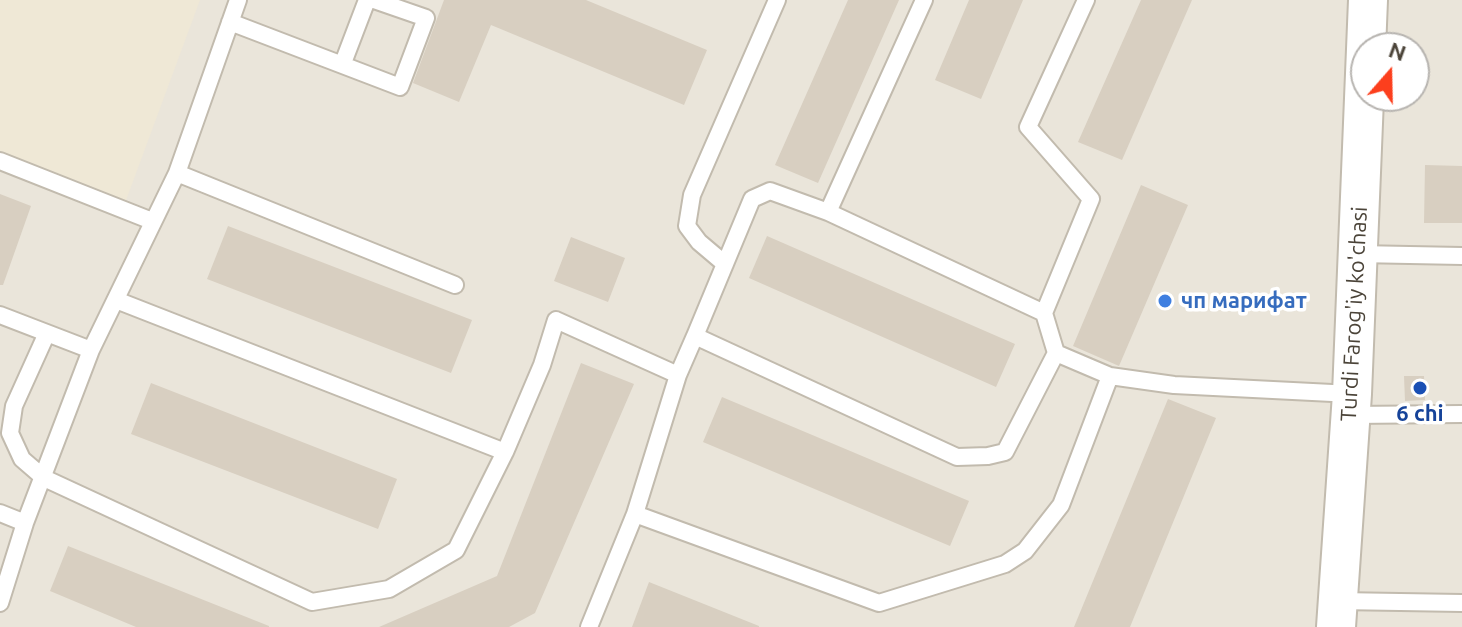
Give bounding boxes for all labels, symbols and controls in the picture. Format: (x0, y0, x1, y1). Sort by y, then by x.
north arrow (1350, 32, 1430, 112)
text: N (1386, 36, 1410, 65)
street label: Turdi Farog'iy ko'chasi (1335, 206, 1373, 422)
place label: чп марифат (1181, 288, 1307, 314)
marker: чп марифат (1156, 292, 1174, 310)
marker: 6 chi (1411, 379, 1429, 397)
place label: 6 chi (1396, 401, 1444, 427)

